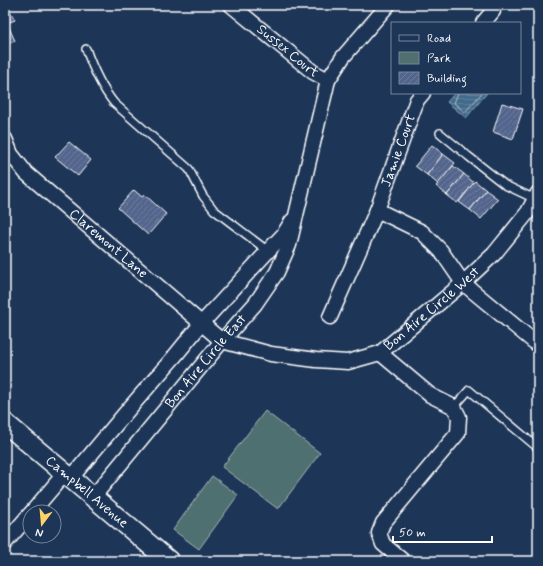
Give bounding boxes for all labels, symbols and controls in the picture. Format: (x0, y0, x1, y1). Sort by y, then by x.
street label: Sussex Court (253, 21, 322, 82)
legend (391, 22, 521, 94)
text: Road (427, 31, 451, 47)
text: Park (427, 51, 451, 67)
text: Building (427, 71, 467, 88)
street label: Jamie Court (377, 112, 420, 189)
street label: Claremont Lane (65, 205, 152, 282)
street label: Bon Aire Circle West (380, 263, 484, 355)
street label: Bon Aire Circle East (161, 310, 251, 412)
street label: Campbell Avenue (42, 452, 132, 532)
north arrow (22, 504, 62, 544)
scale bar (393, 518, 492, 544)
text: N (34, 525, 45, 540)
text: 50 m (399, 525, 426, 541)

